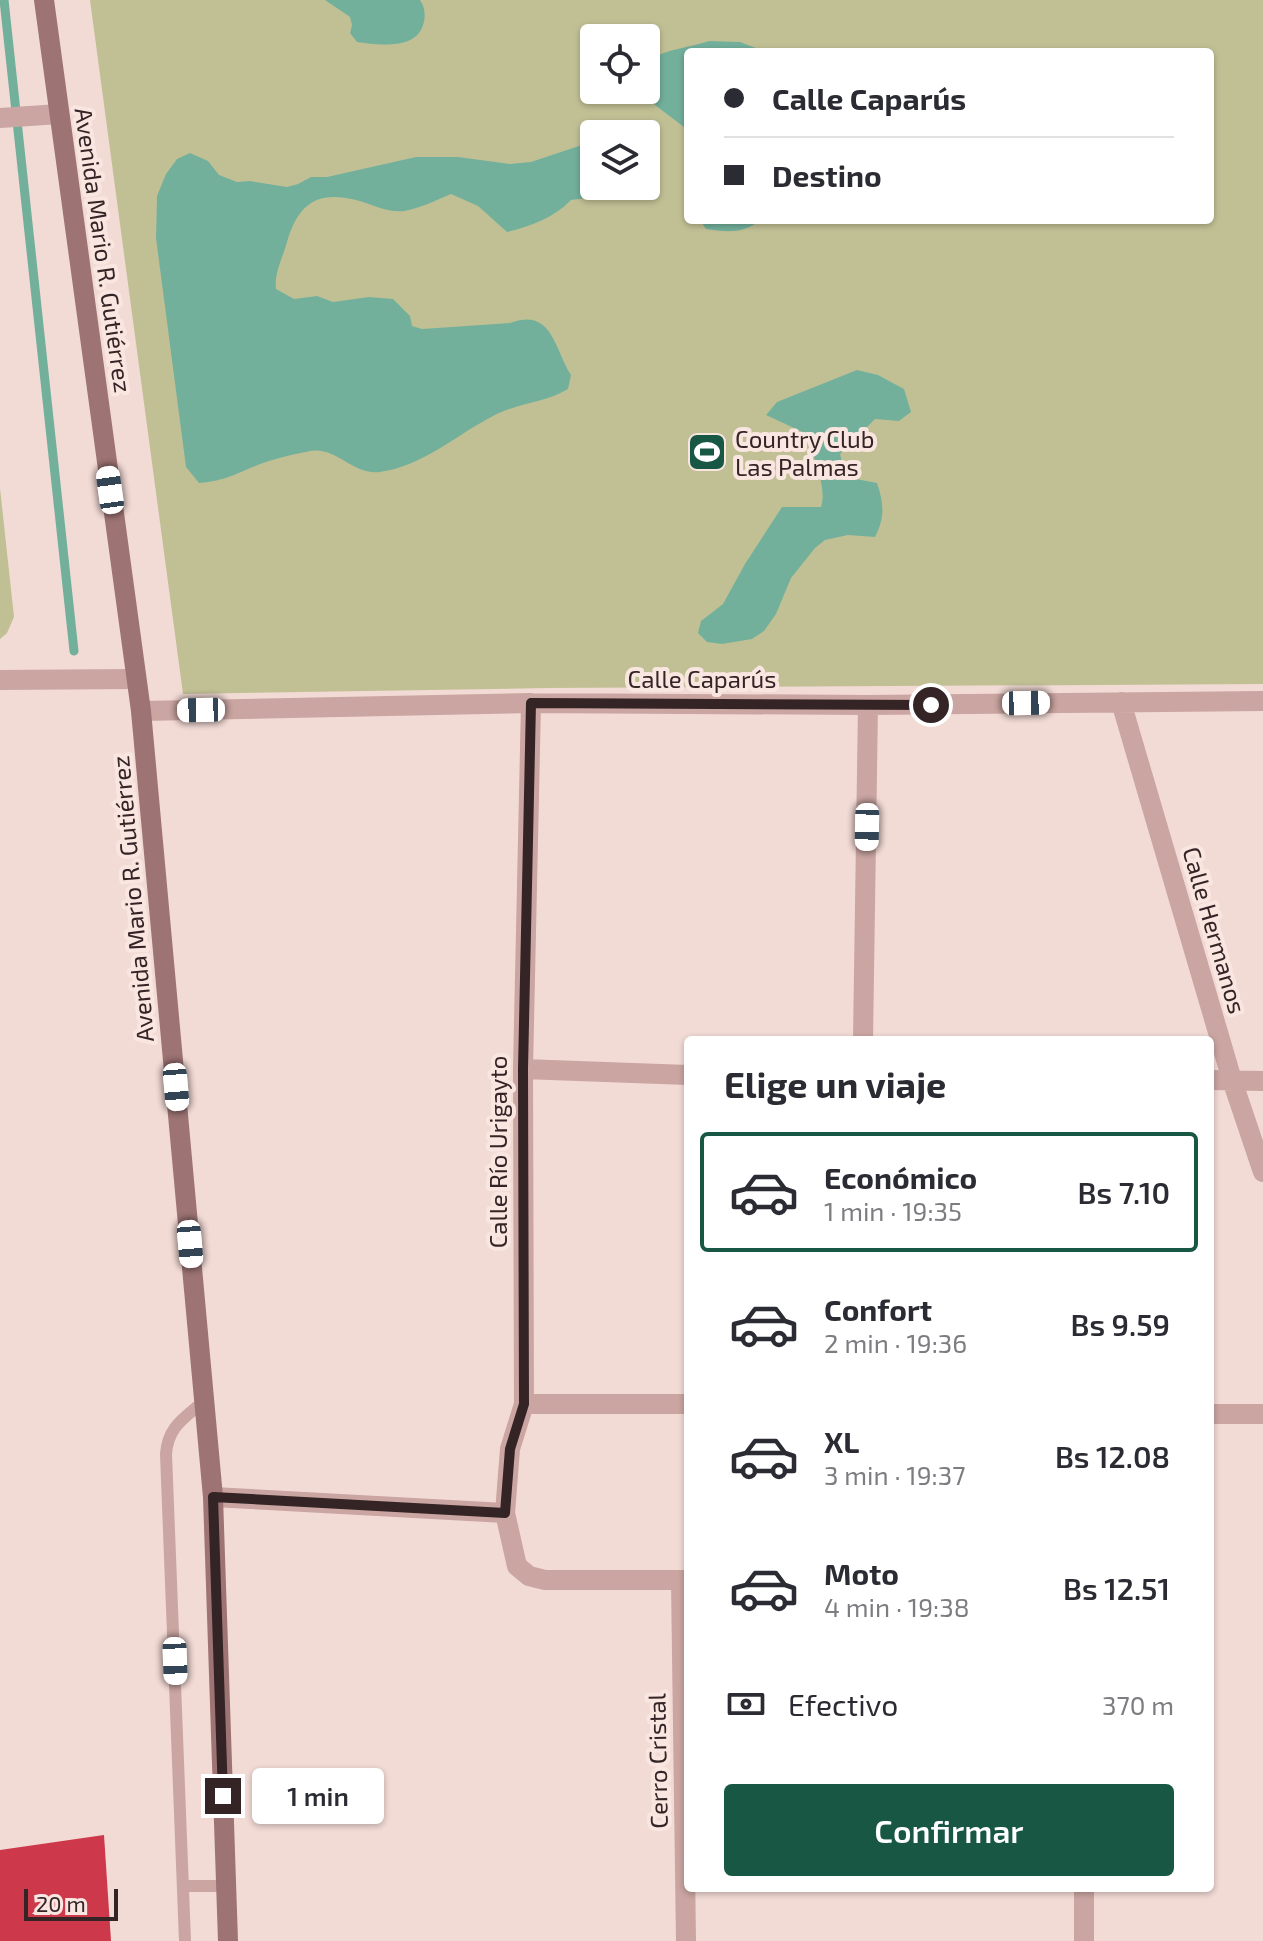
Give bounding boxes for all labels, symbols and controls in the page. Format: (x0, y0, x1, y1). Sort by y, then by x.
map controls (580, 24, 660, 200)
button: locate (580, 24, 660, 104)
text: Calle Caparús (772, 80, 966, 116)
street label: Avenida Mario R. Gutiérrez (70, 106, 138, 394)
button: layers (580, 120, 660, 200)
text: Destino (772, 157, 882, 193)
place label: Country Club Las Palmas (735, 424, 874, 481)
sports icon: Country Club Las Palmas (686, 431, 728, 473)
car (95, 465, 125, 515)
street label: Calle Caparús (628, 664, 776, 693)
route start (913, 687, 949, 723)
car (1002, 691, 1050, 715)
car (177, 698, 225, 722)
street label: Avenida Mario R. Gutiérrez (105, 755, 159, 1043)
car (855, 803, 879, 851)
street label: Calle Hermanos (1177, 843, 1253, 1017)
street label: Calle Río Urigayto (483, 1056, 512, 1248)
car (162, 1062, 190, 1112)
text: Elige un viaje (724, 1062, 946, 1105)
icon: car (728, 1156, 800, 1228)
text: Económico (824, 1159, 977, 1195)
text: Bs 7.10 (1078, 1174, 1170, 1210)
text: 1 min · 19:35 (824, 1195, 962, 1226)
car (176, 1219, 204, 1269)
icon: car (728, 1288, 800, 1360)
text: Confort (824, 1291, 932, 1327)
text: Bs 9.59 (1070, 1306, 1170, 1342)
text: 2 min · 19:36 (824, 1327, 967, 1358)
icon: car (728, 1420, 800, 1492)
text: XL (824, 1423, 859, 1459)
text: Bs 12.08 (1055, 1438, 1170, 1474)
text: 3 min · 19:37 (824, 1459, 965, 1490)
icon: car (728, 1552, 800, 1624)
text: Moto (824, 1555, 899, 1591)
text: Bs 12.51 (1063, 1570, 1170, 1606)
text: 4 min · 19:38 (824, 1591, 969, 1622)
car (162, 1637, 188, 1685)
icon: cash (724, 1682, 768, 1726)
text: Efectivo (788, 1686, 898, 1722)
text: 370 m (1102, 1689, 1174, 1720)
street label: Cerro Cristal (641, 1693, 673, 1829)
callout: 1 min (251, 1768, 383, 1824)
route end (205, 1778, 241, 1814)
text: 1 min (287, 1780, 349, 1811)
button: Confirmar (724, 1784, 1174, 1876)
scale bar (24, 1885, 118, 1921)
text: 20 m (36, 1890, 86, 1916)

